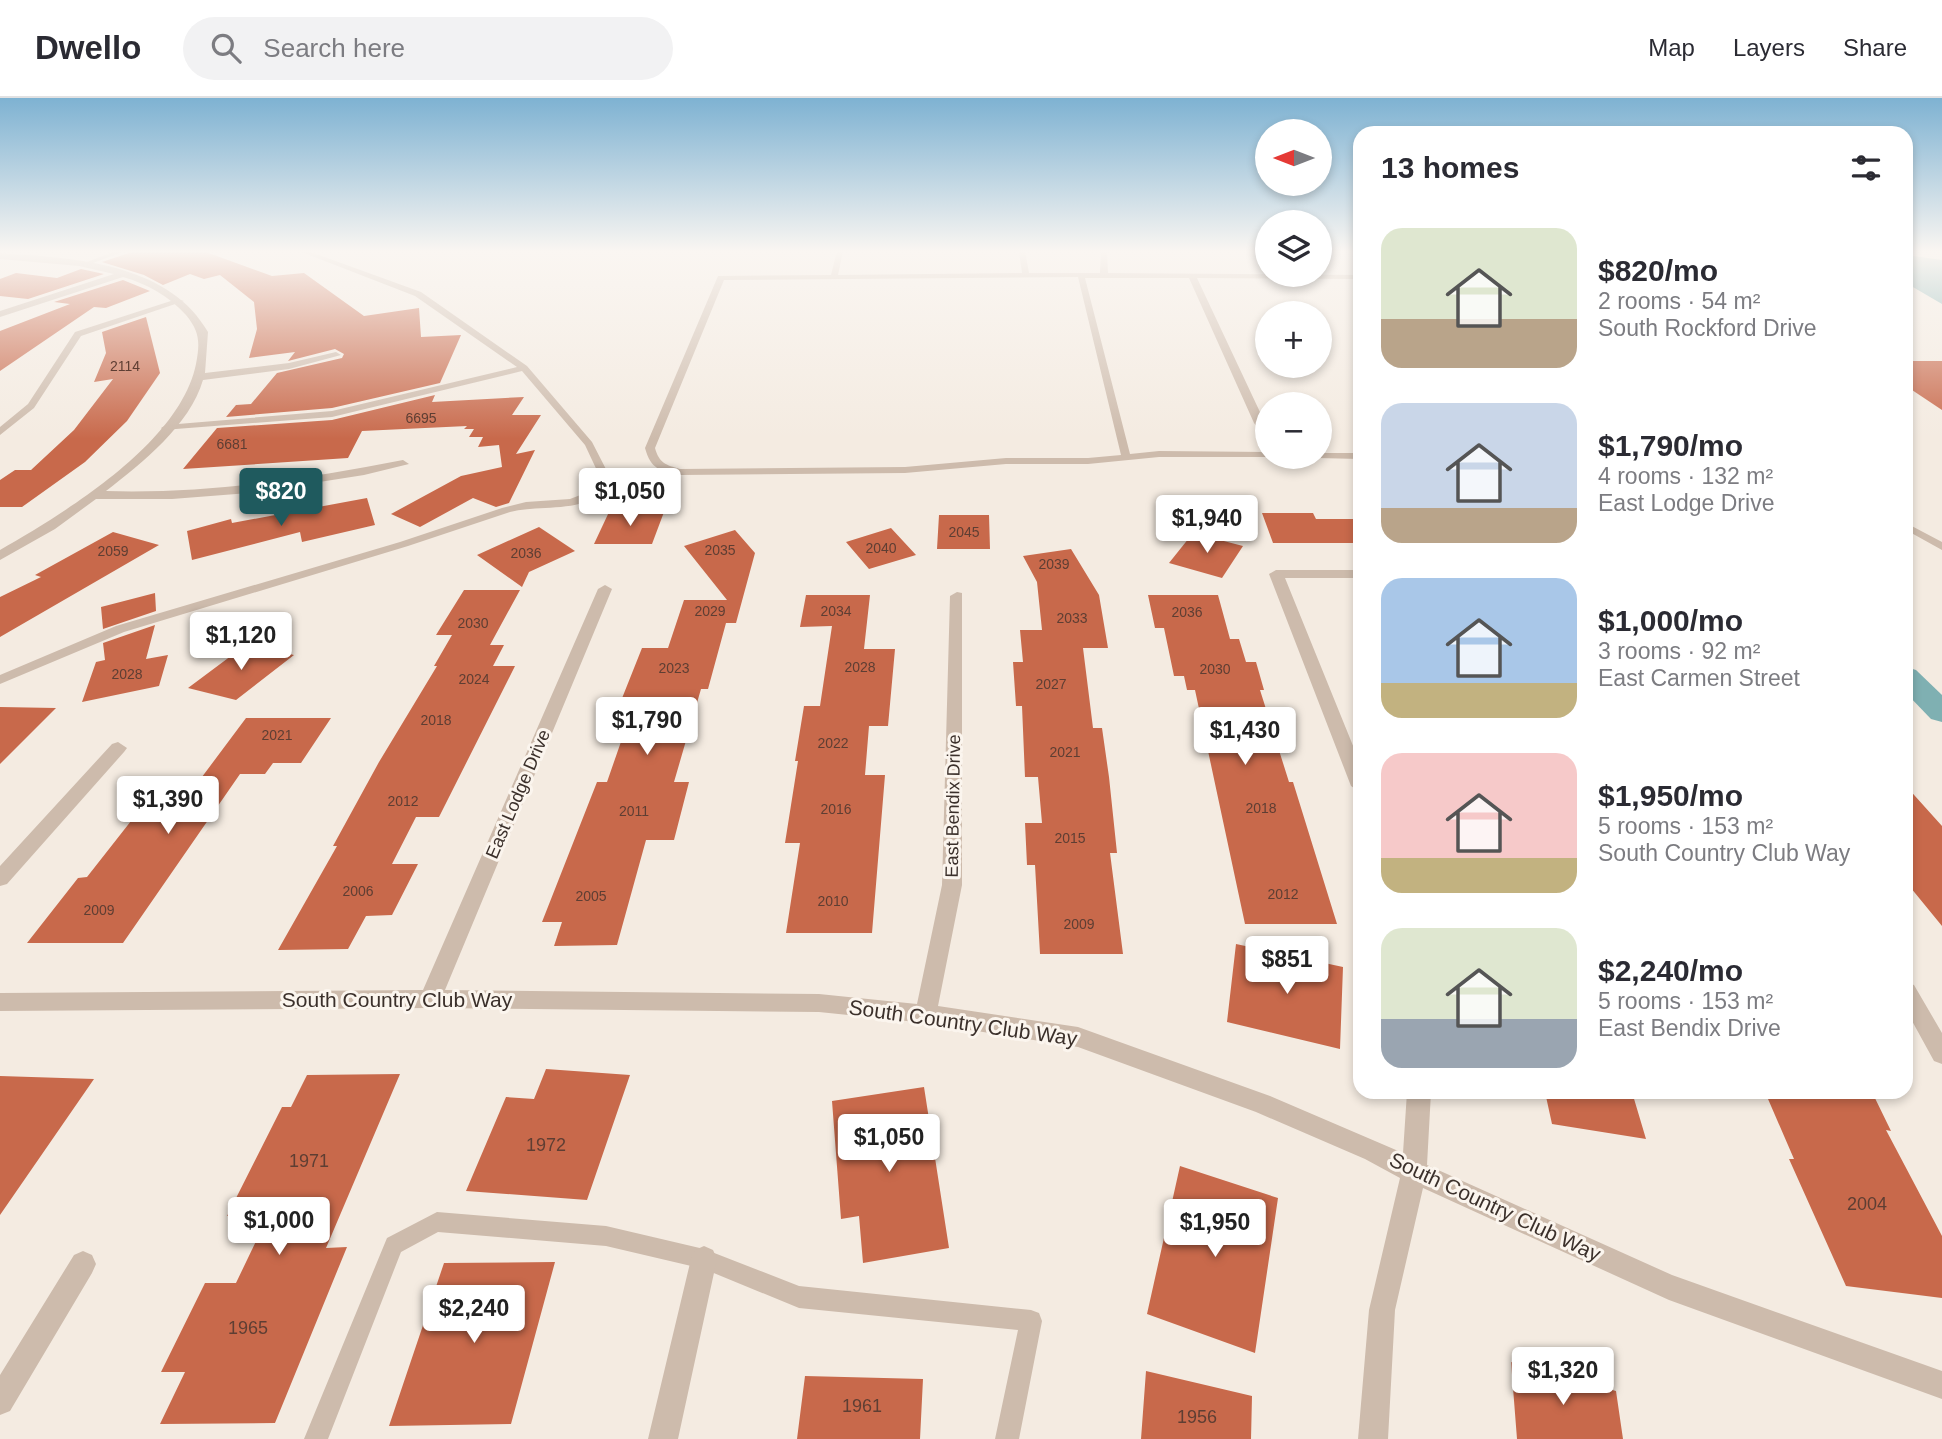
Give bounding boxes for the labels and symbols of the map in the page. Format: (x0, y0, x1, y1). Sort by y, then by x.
north arrow (1255, 119, 1332, 196)
house number: 2114 (110, 358, 140, 374)
house number: 6695 (405, 410, 437, 426)
house number: 6681 (216, 436, 248, 452)
pin: $820 (240, 468, 322, 528)
pin: $1,050 (573, 468, 687, 528)
pin: $1,940 (1150, 496, 1264, 555)
house number: 2045 (948, 524, 980, 540)
house number: 2040 (865, 540, 897, 556)
house number: 2035 (704, 542, 736, 558)
house number: 2059 (97, 543, 129, 559)
house number: 2036 (510, 545, 542, 561)
house number: 2039 (1038, 556, 1070, 572)
house number: 2029 (694, 603, 726, 619)
house number: 2034 (820, 603, 852, 619)
house number: 2036 (1171, 604, 1203, 620)
house number: 2033 (1056, 610, 1088, 626)
pin: $1,120 (184, 612, 298, 672)
house number: 2030 (457, 615, 489, 631)
house number: 2028 (844, 659, 876, 675)
house number: 2023 (658, 660, 690, 676)
house number: 2030 (1199, 661, 1231, 677)
house number: 2028 (111, 666, 143, 682)
house number: 2024 (458, 671, 490, 687)
house number: 2027 (1035, 676, 1067, 692)
pin: $1,790 (590, 698, 704, 757)
pin: $1,430 (1188, 708, 1302, 767)
house number: 2018 (420, 712, 452, 728)
house number: 2021 (261, 727, 293, 743)
street label: East Lodge Drive (482, 727, 554, 861)
street label: East Bendix Drive (942, 734, 964, 878)
house number: 2022 (817, 735, 849, 751)
house number: 2021 (1049, 744, 1081, 760)
pin: $1,390 (111, 776, 225, 836)
house number: 2012 (387, 793, 419, 809)
house number: 2018 (1245, 800, 1277, 816)
house number: 2016 (820, 801, 852, 817)
house number: 2011 (619, 803, 649, 819)
house number: 2015 (1054, 830, 1086, 846)
house number: 2006 (342, 883, 374, 899)
house number: 2012 (1267, 886, 1299, 902)
house number: 2005 (575, 888, 607, 904)
house number: 2010 (817, 893, 849, 909)
house number: 2009 (83, 902, 115, 918)
house number: 2009 (1063, 916, 1095, 932)
pin: $851 (1246, 936, 1328, 996)
street label: South Country Club Way (282, 988, 513, 1011)
street label: South Country Club Way (847, 995, 1079, 1050)
pin: $1,050 (832, 1114, 946, 1174)
house number: 1972 (526, 1135, 566, 1155)
street label: South Country Club Way (1386, 1147, 1605, 1266)
house number: 1971 (289, 1151, 329, 1171)
house number: 2004 (1847, 1194, 1887, 1214)
pin: $1,000 (222, 1198, 336, 1257)
pin: $1,950 (1158, 1200, 1272, 1259)
pin: $2,240 (417, 1286, 531, 1345)
house number: 1965 (228, 1318, 268, 1338)
pin: $1,320 (1506, 1348, 1620, 1407)
house number: 1961 (842, 1396, 882, 1416)
house number: 1956 (1177, 1407, 1217, 1427)

